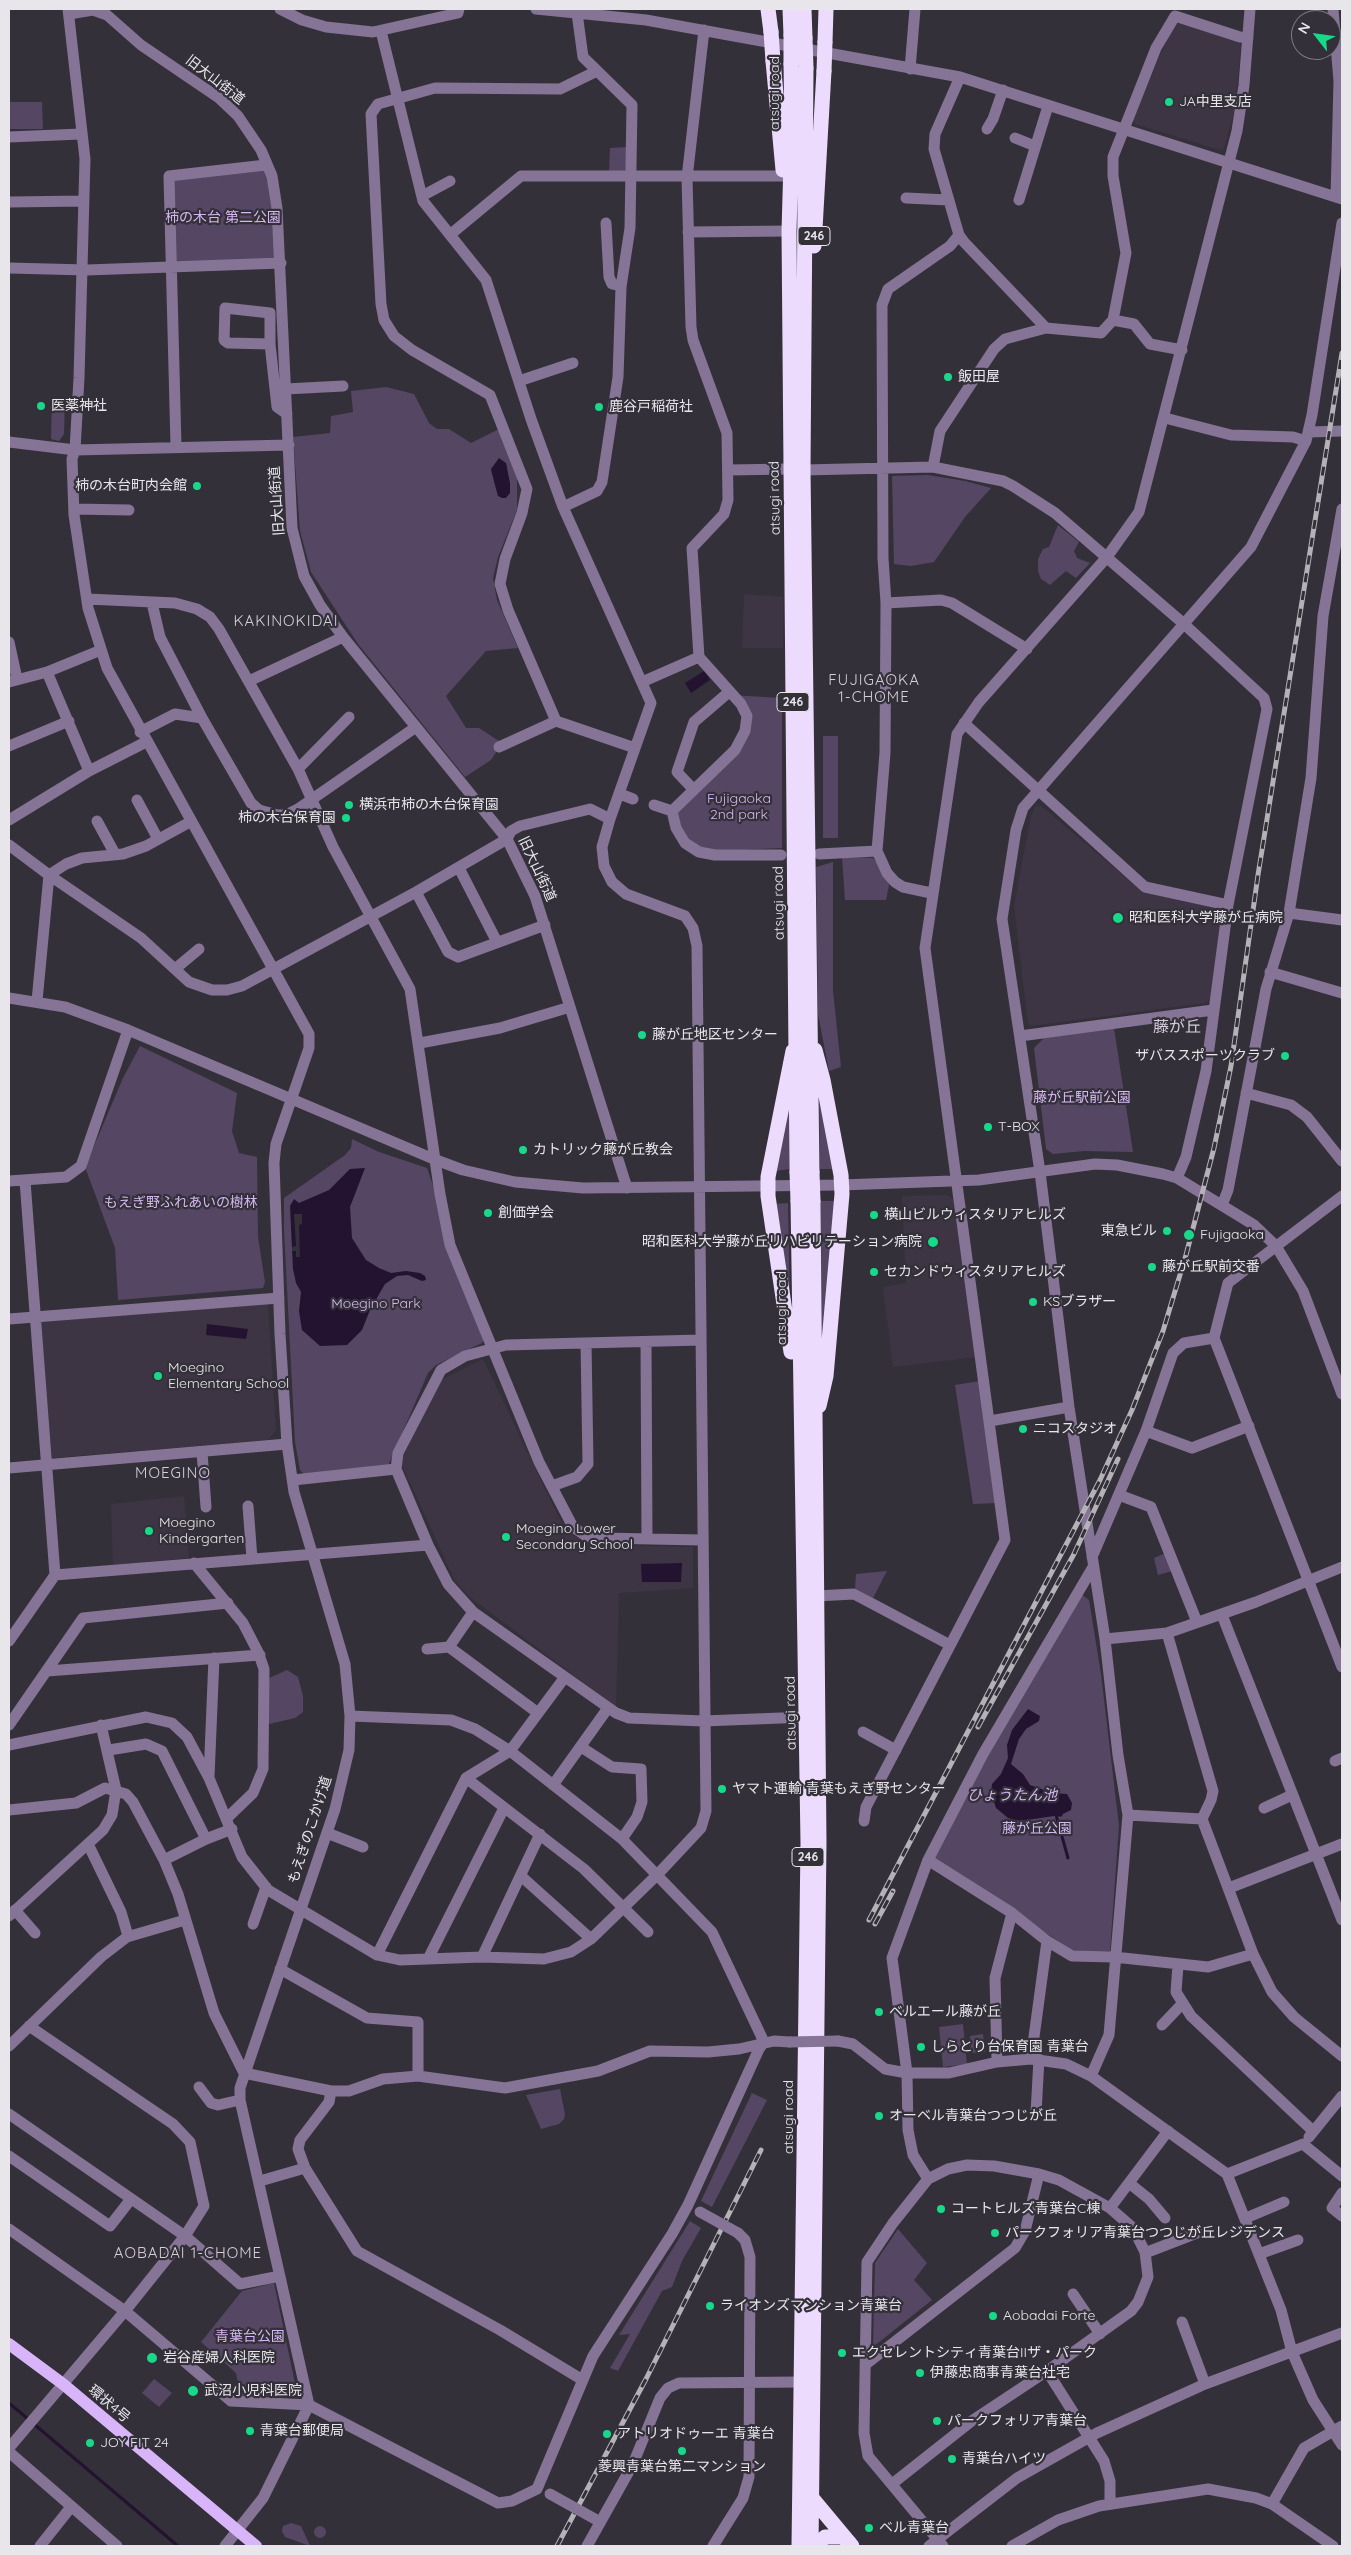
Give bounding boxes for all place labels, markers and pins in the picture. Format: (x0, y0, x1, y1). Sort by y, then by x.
place label: JA中里支店 (1179, 94, 1252, 110)
marker: JA中里支店 (1163, 96, 1175, 108)
place label: 飯田屋 (958, 369, 1000, 385)
marker: 飯田屋 (942, 371, 954, 383)
place label: 医薬神社 (51, 398, 107, 414)
place label: 鹿谷戸稲荷社 (609, 399, 693, 415)
marker: 医薬神社 (35, 400, 47, 412)
marker: 鹿谷戸稲荷社 (593, 401, 605, 413)
place label: 柿の木台町内会館 (75, 478, 187, 494)
marker: 柿の木台町内会館 (191, 480, 203, 492)
place label: 横浜市柿の木台保育園 (359, 797, 499, 813)
marker: 横浜市柿の木台保育園 (343, 799, 355, 811)
place label: 柿の木台保育園 (238, 810, 336, 826)
marker: 柿の木台保育園 (340, 812, 352, 824)
place label: 昭和医科大学藤が丘病院 (1129, 910, 1283, 926)
marker: 昭和医科大学藤が丘病院 (1111, 911, 1125, 925)
place label: 藤が丘地区センター (652, 1027, 778, 1043)
marker: 藤が丘地区センター (636, 1029, 648, 1041)
place label: ザバススポーツクラブ (1135, 1048, 1275, 1064)
marker: ザバススポーツクラブ (1279, 1050, 1291, 1062)
place label: T-BOX (998, 1119, 1040, 1135)
marker: T-BOX (982, 1121, 994, 1133)
place label: カトリック藤が丘教会 (533, 1142, 673, 1158)
marker: カトリック藤が丘教会 (517, 1144, 529, 1156)
place label: 創価学会 (498, 1205, 554, 1221)
marker: 創価学会 (482, 1207, 494, 1219)
place label: 横山ビルウィスタリアヒルズ (884, 1207, 1066, 1223)
marker: 横山ビルウィスタリアヒルズ (868, 1209, 880, 1221)
place label: 東急ビル (1101, 1223, 1157, 1239)
marker: 東急ビル (1161, 1225, 1173, 1237)
place label: Fujigaoka (1200, 1227, 1264, 1243)
marker: Fujigaoka (1182, 1228, 1196, 1242)
place label: 昭和医科大学藤が丘リハビリテーション病院 (642, 1234, 922, 1250)
marker: 昭和医科大学藤が丘リハビリテーション病院 (926, 1235, 940, 1249)
place label: 藤が丘駅前交番 (1162, 1259, 1260, 1275)
marker: 藤が丘駅前交番 (1146, 1261, 1158, 1273)
place label: セカンドウィスタリアヒルズ (884, 1264, 1066, 1280)
marker: セカンドウィスタリアヒルズ (868, 1266, 880, 1278)
place label: KSブラザー (1043, 1294, 1116, 1310)
marker: KSブラザー (1027, 1296, 1039, 1308)
place label: Moegino Elementary School (168, 1360, 289, 1392)
marker: Moegino Elementary School (152, 1370, 164, 1382)
place label: ニコスタジオ (1033, 1421, 1117, 1437)
marker: ニコスタジオ (1017, 1423, 1029, 1435)
place label: Moegino Kindergarten (159, 1515, 244, 1548)
place label: Moegino Lower Secondary School (516, 1521, 633, 1554)
marker: Moegino Kindergarten (143, 1525, 155, 1537)
marker: Moegino Lower Secondary School (500, 1531, 512, 1543)
place label: ヤマト運輸 青葉もえぎ野センター (732, 1781, 946, 1797)
marker: ヤマト運輸 青葉もえぎ野センター (716, 1783, 728, 1795)
place label: ベルエール藤が丘 (889, 2004, 1001, 2020)
marker: ベルエール藤が丘 (873, 2006, 885, 2018)
place label: しらとり台保育園 青葉台 (931, 2039, 1089, 2055)
marker: しらとり台保育園 青葉台 (915, 2041, 927, 2053)
place label: オーベル青葉台つつじが丘 (889, 2108, 1057, 2124)
marker: オーベル青葉台つつじが丘 (873, 2110, 885, 2122)
place label: コートヒルズ青葉台C棟 (951, 2201, 1100, 2217)
marker: コートヒルズ青葉台C棟 (935, 2203, 947, 2215)
place label: パークフォリア青葉台つつじが丘レジデンス (1005, 2225, 1285, 2241)
marker: パークフォリア青葉台つつじが丘レジデンス (989, 2227, 1001, 2239)
place label: ライオンズマンション青葉台 (720, 2298, 902, 2314)
marker: ライオンズマンション青葉台 (704, 2300, 716, 2312)
place label: Aobadai Forte (1003, 2308, 1095, 2324)
marker: Aobadai Forte (987, 2310, 999, 2322)
place label: エクセレントシティ青葉台IIザ・パーク (852, 2345, 1097, 2361)
marker: エクセレントシティ青葉台IIザ・パーク (836, 2347, 848, 2359)
place label: 岩谷産婦人科医院 (163, 2350, 275, 2366)
marker: 岩谷産婦人科医院 (145, 2351, 159, 2365)
place label: 伊藤忠商事青葉台社宅 (930, 2365, 1070, 2381)
marker: 伊藤忠商事青葉台社宅 (914, 2367, 926, 2379)
place label: 武沼小児科医院 (204, 2383, 302, 2399)
marker: 武沼小児科医院 (186, 2384, 200, 2398)
place label: パークフォリア青葉台 (947, 2413, 1087, 2429)
marker: パークフォリア青葉台 (931, 2415, 943, 2427)
place label: 青葉台郵便局 (260, 2423, 344, 2439)
marker: 青葉台郵便局 (244, 2425, 256, 2437)
place label: アトリオドゥーエ 青葉台 (617, 2426, 775, 2442)
marker: アトリオドゥーエ 青葉台 (601, 2428, 613, 2440)
place label: JOY FIT 24 (100, 2435, 169, 2451)
marker: JOY FIT 24 (84, 2437, 96, 2449)
marker: 菱興青葉台第二マンション (676, 2445, 688, 2457)
place label: 青葉台ハイツ (962, 2451, 1046, 2467)
marker: 青葉台ハイツ (946, 2453, 958, 2465)
place label: 菱興青葉台第二マンション (598, 2459, 766, 2475)
place label: ベル青葉台 (879, 2520, 949, 2536)
marker: ベル青葉台 (863, 2522, 875, 2534)

